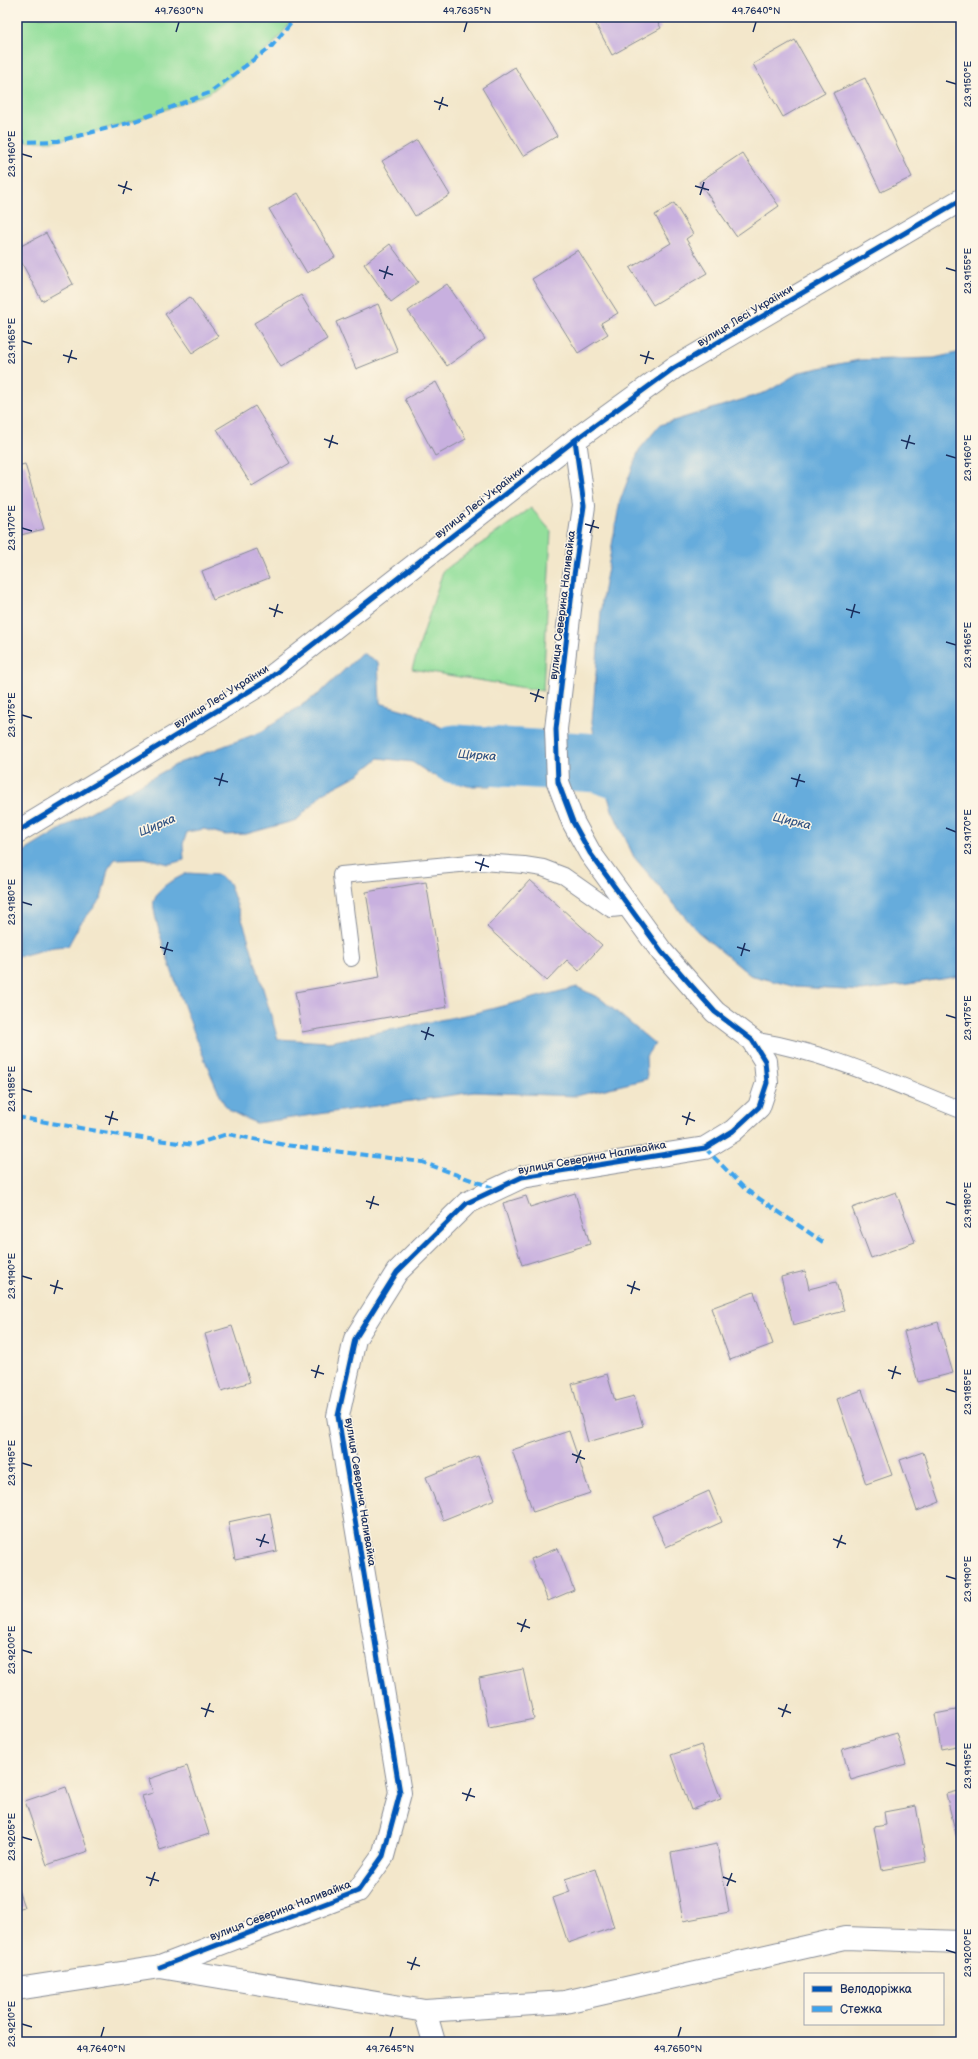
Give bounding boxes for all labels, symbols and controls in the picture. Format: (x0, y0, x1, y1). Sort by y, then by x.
text: 49.7630°N (154, 5, 204, 17)
text: 49.7635°N (443, 5, 491, 17)
text: 49.7640°N (732, 5, 780, 17)
text: 23.9150°E (962, 60, 974, 107)
text: 23.9160°E (6, 130, 18, 177)
text: 23.9155°E (962, 248, 974, 294)
street label: вулиця Лесі Українки (695, 282, 796, 349)
text: 23.9165°E (6, 317, 18, 364)
text: 23.9160°E (962, 434, 974, 481)
street label: вулиця Лесі Українки (432, 464, 526, 541)
text: 23.9170°E (6, 505, 18, 551)
street label: вулиця Северина Наливайка (547, 529, 578, 680)
text: 23.9165°E (962, 621, 974, 668)
street label: вулиця Лесі Українки (171, 662, 271, 731)
text: 23.9175°E (6, 692, 18, 738)
water label: Щирка (457, 747, 497, 764)
text: 23.9170°E (962, 809, 974, 855)
water label: Щирка (771, 810, 812, 833)
water label: Щирка (136, 811, 178, 840)
text: 23.9180°E (6, 878, 18, 925)
text: 23.9175°E (962, 995, 974, 1041)
text: 23.9185°E (6, 1066, 18, 1112)
street label: вулиця Северина Наливайка (517, 1138, 668, 1177)
text: 23.9180°E (962, 1181, 974, 1228)
text: 23.9190°E (6, 1252, 18, 1299)
text: 23.9185°E (962, 1369, 974, 1415)
street label: вулиця Северина Наливайка (342, 1417, 379, 1568)
text: 23.9195°E (6, 1440, 18, 1486)
text: 23.9190°E (962, 1555, 974, 1602)
text: 23.9200°E (6, 1625, 18, 1674)
text: 23.9195°E (962, 1743, 974, 1789)
text: 23.9205°E (6, 1813, 18, 1861)
street label: вулиця Северина Наливайка (208, 1877, 353, 1943)
text: 23.9200°E (962, 1928, 974, 1977)
legend (804, 1973, 944, 2025)
text: Велодоріжка (840, 1982, 912, 1997)
text: 23.9210°E (6, 2000, 18, 2047)
text: Стежка (840, 2002, 882, 2017)
text: 49.7640°N (77, 2043, 125, 2055)
text: 49.7645°N (366, 2043, 414, 2055)
text: 49.7650°N (654, 2043, 702, 2055)

